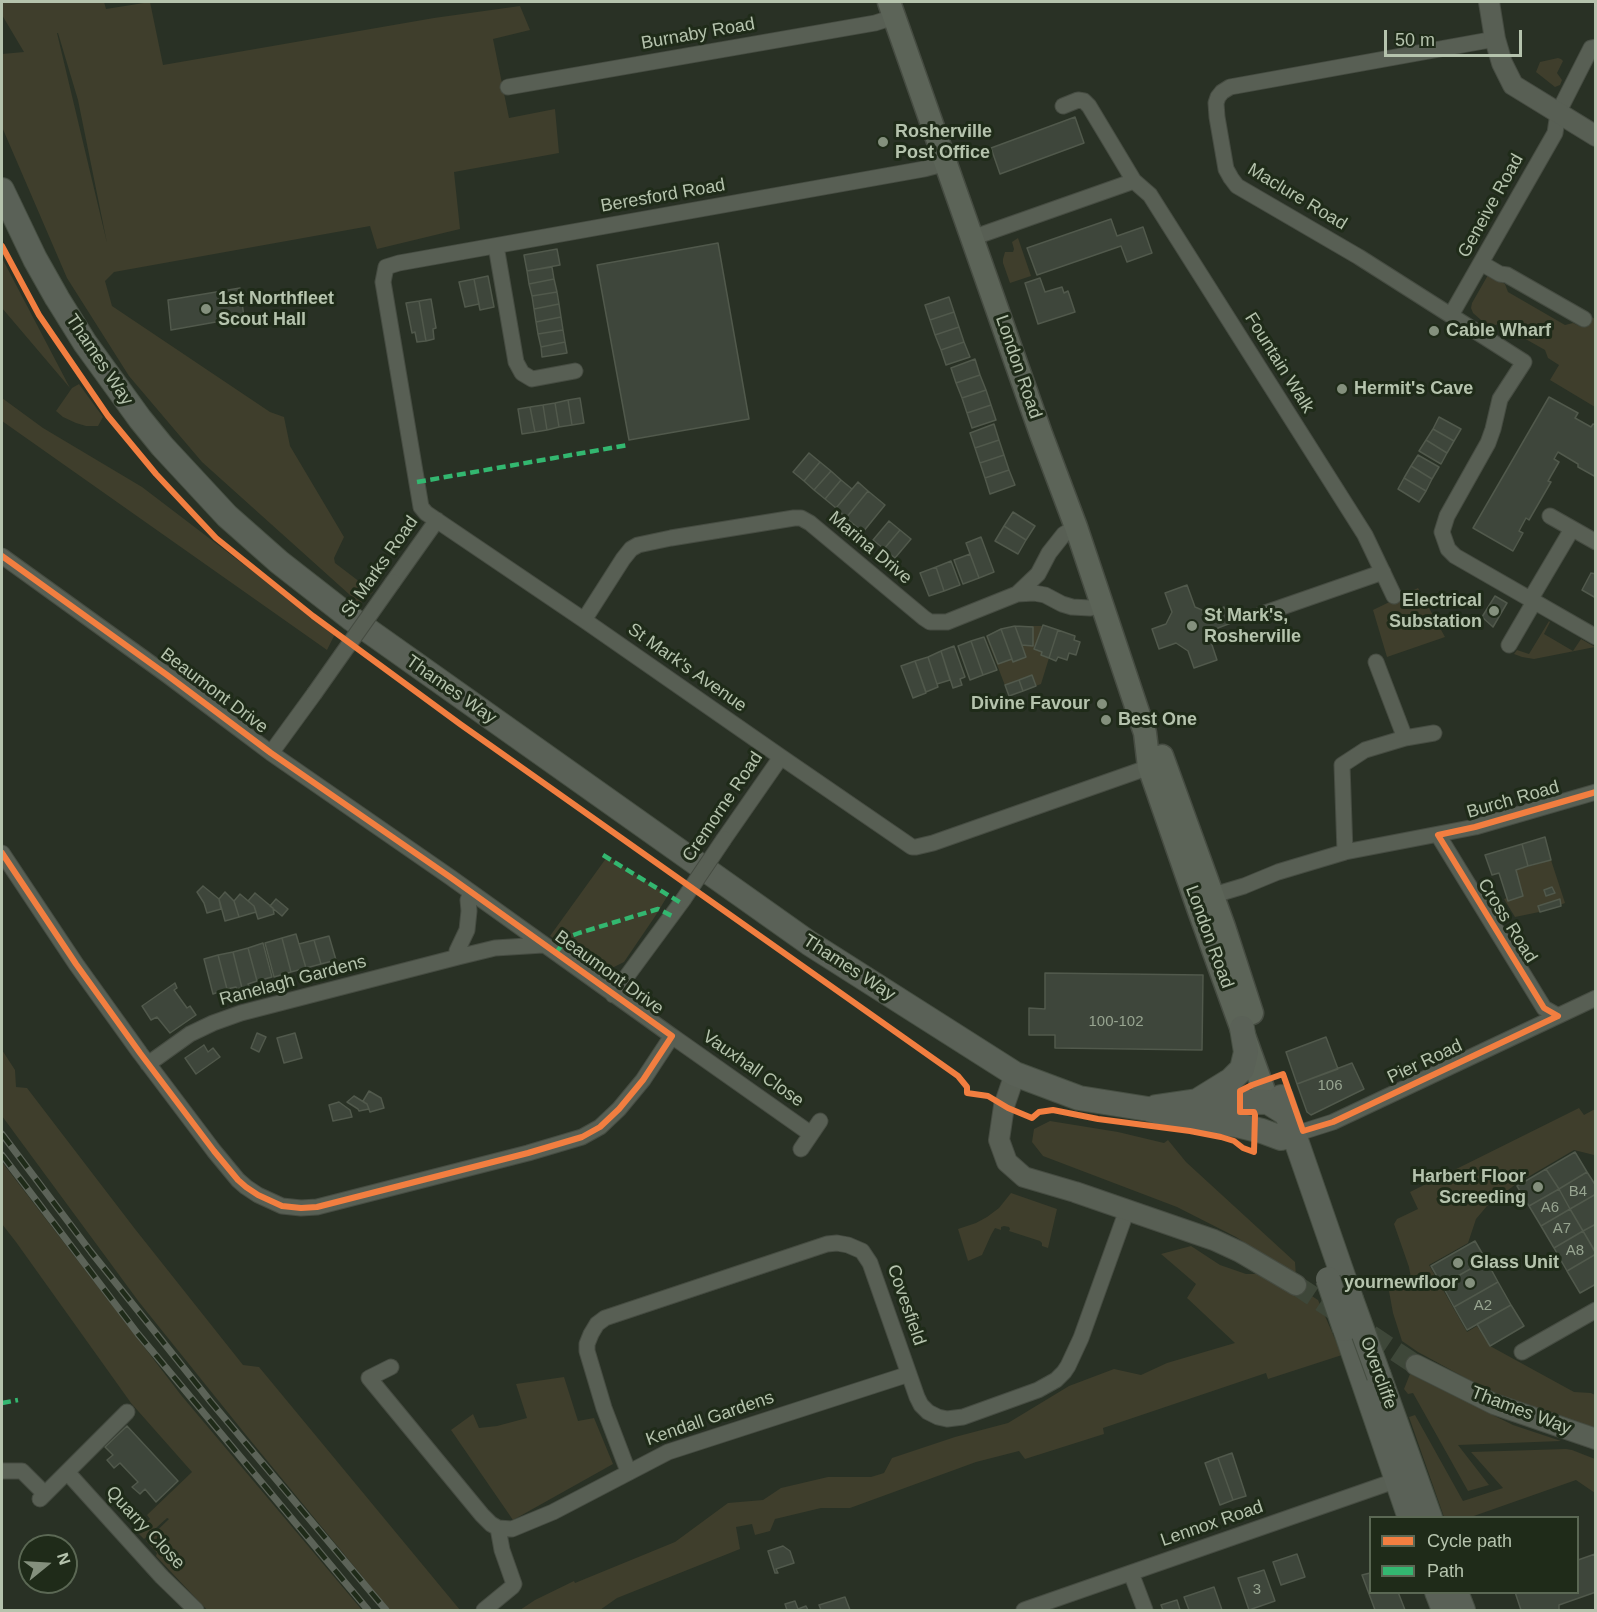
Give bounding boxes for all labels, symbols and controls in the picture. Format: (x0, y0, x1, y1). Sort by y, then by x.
street label: Burnaby Road (639, 13, 757, 55)
scale bar (1387, 18, 1525, 56)
text: 50 m (1395, 30, 1435, 50)
place label: Rosherville Post Office (895, 121, 992, 164)
marker: Rosherville Post Office (876, 135, 890, 149)
street label: Geneive Road (1454, 150, 1528, 262)
street label: Maclure Road (1243, 159, 1351, 235)
street label: Beresford Road (599, 174, 727, 218)
place label: 1st Northfleet Scout Hall (218, 288, 334, 330)
marker: 1st Northfleet Scout Hall (199, 302, 213, 316)
street label: Fountain Walk (1240, 309, 1318, 417)
street label: Thames Way (61, 310, 137, 410)
street label: London Road (990, 312, 1046, 422)
place label: Cable Wharf (1446, 320, 1551, 342)
marker: Cable Wharf (1427, 324, 1441, 338)
place label: Hermit's Cave (1354, 378, 1473, 400)
marker: Hermit's Cave (1335, 382, 1349, 396)
street label: Marina Drive (824, 507, 916, 589)
street label: St Marks Road (337, 512, 423, 622)
place label: Electrical Substation (1389, 590, 1482, 632)
marker: Electrical Substation (1487, 604, 1501, 618)
place label: St Mark's, Rosherville (1204, 605, 1301, 648)
street label: St Mark's Avenue (623, 619, 751, 717)
marker: St Mark's, Rosherville (1185, 619, 1199, 633)
street label: Beaumont Drive (156, 644, 272, 738)
street label: Thames Way (402, 651, 500, 729)
place label: Divine Favour (971, 693, 1090, 715)
marker: Divine Favour (1095, 697, 1109, 711)
place label: Best One (1118, 709, 1197, 731)
marker: Best One (1099, 713, 1113, 727)
street label: Cremorne Road (678, 748, 768, 866)
street label: Burch Road (1464, 777, 1562, 823)
street label: Cross Road (1473, 875, 1541, 967)
street label: London Road (1180, 883, 1238, 991)
street label: Beaumont Drive (550, 926, 668, 1020)
street label: Thames Way (799, 930, 899, 1006)
street label: Ranelagh Gardens (217, 951, 369, 1011)
house number: 100-102 (1088, 1013, 1144, 1031)
street label: Vauxhall Close (698, 1026, 808, 1112)
street label: Pier Road (1384, 1035, 1466, 1089)
house number: 106 (1317, 1077, 1343, 1095)
place label: Harbert Floor Screeding (1412, 1166, 1526, 1208)
marker: Harbert Floor Screeding (1531, 1180, 1545, 1194)
house number: B4 (1569, 1183, 1587, 1201)
house number: A6 (1541, 1199, 1559, 1217)
house number: A7 (1553, 1220, 1571, 1238)
house number: A8 (1566, 1242, 1584, 1260)
place label: Glass Unit (1470, 1252, 1559, 1274)
marker: Glass Unit (1451, 1256, 1465, 1270)
street label: Covesfield (882, 1262, 930, 1348)
place label: yournewfloor (1344, 1272, 1458, 1294)
marker: yournewfloor (1463, 1276, 1477, 1290)
house number: A2 (1474, 1297, 1492, 1315)
street label: Overcliffe (1355, 1334, 1401, 1412)
street label: Thames Way (1468, 1382, 1574, 1440)
street label: Kendall Gardens (643, 1387, 777, 1451)
street label: Quarry Close (101, 1482, 189, 1574)
street label: Lennox Road (1158, 1496, 1266, 1552)
legend (1369, 1516, 1579, 1594)
text: Cycle path (1427, 1531, 1512, 1551)
north arrow (18, 1534, 78, 1594)
text: N (54, 1551, 74, 1567)
text: Path (1427, 1561, 1464, 1581)
house number: 3 (1253, 1581, 1261, 1599)

